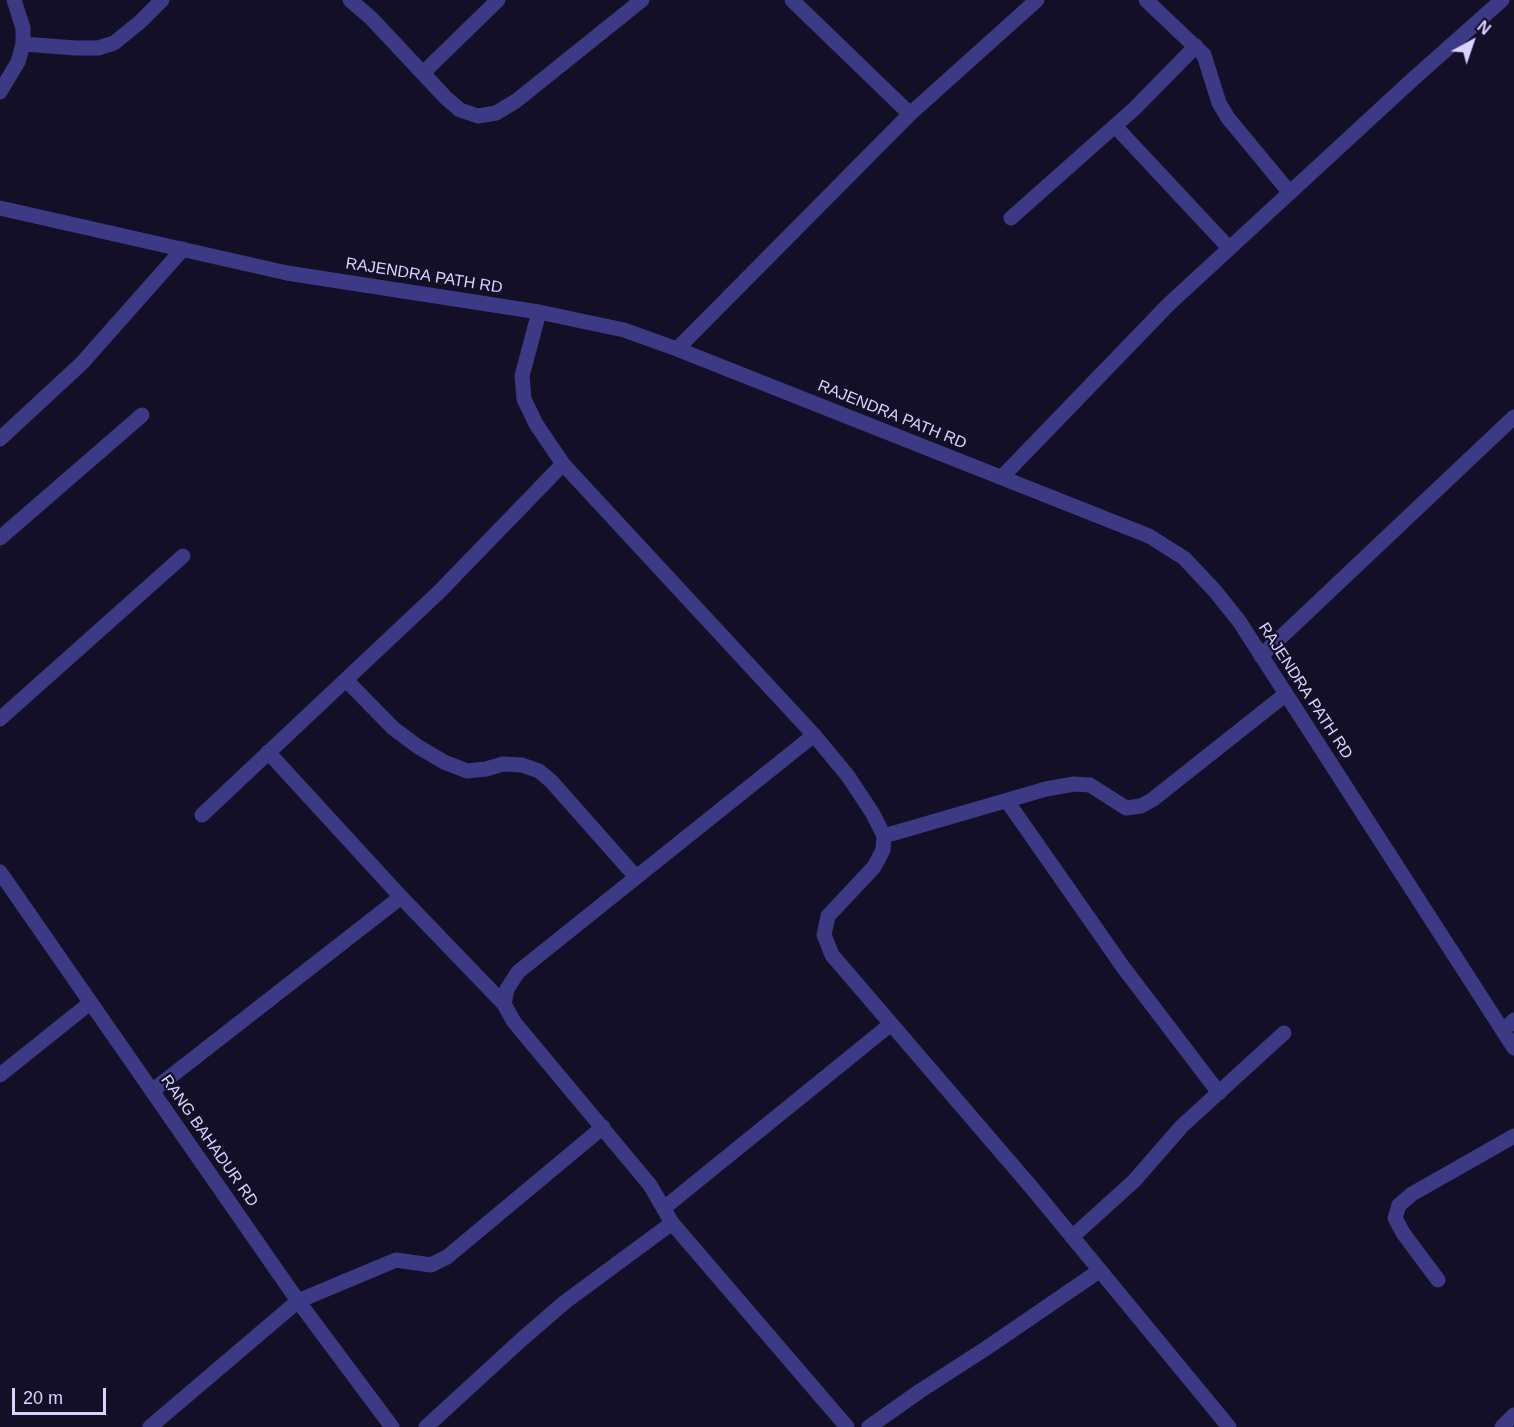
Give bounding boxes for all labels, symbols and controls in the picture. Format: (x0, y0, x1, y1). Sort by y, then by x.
north arrow (1442, 12, 1502, 72)
text: N (1474, 18, 1494, 38)
street label: RAJENDRA PATH RD (344, 254, 504, 298)
street label: RAJENDRA PATH RD (815, 376, 969, 454)
street label: RAJENDRA PATH RD (1254, 619, 1356, 763)
street label: RANG BAHADUR RD (156, 1071, 262, 1211)
scale bar (15, 1376, 110, 1414)
text: 20 m (23, 1388, 63, 1408)

